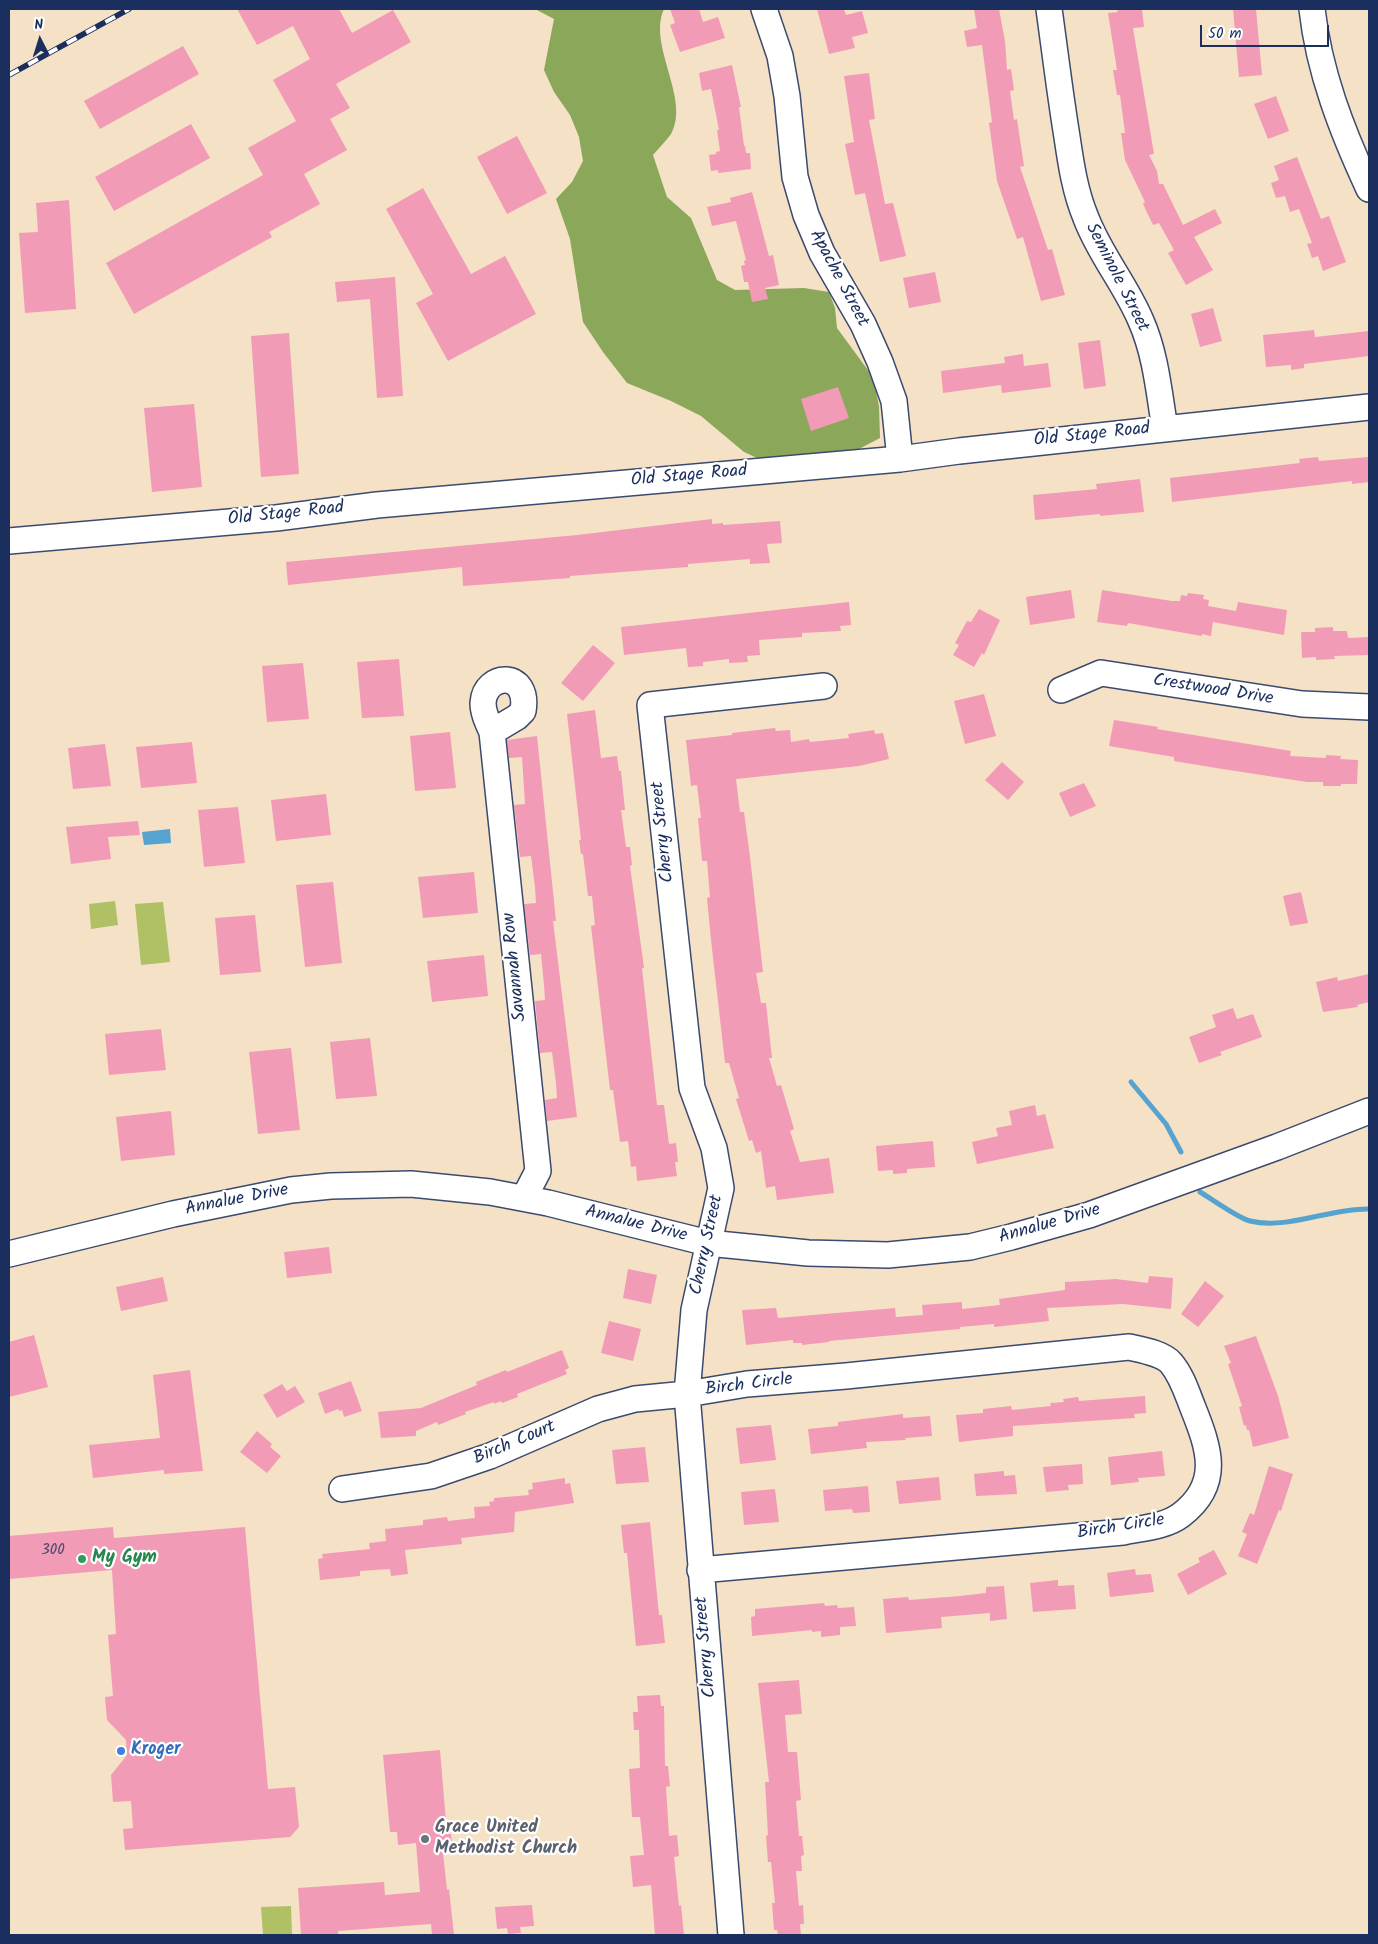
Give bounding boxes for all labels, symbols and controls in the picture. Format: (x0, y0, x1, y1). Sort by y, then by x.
text: N (33, 14, 44, 36)
north arrow (15, 15, 65, 65)
scale bar (1203, 15, 1332, 47)
text: 50 m (1208, 22, 1242, 46)
street label: Seminole Street (1079, 220, 1153, 336)
street label: Apache Street (803, 227, 873, 331)
street label: Old Stage Road (1033, 419, 1151, 453)
street label: Old Stage Road (630, 461, 748, 493)
street label: Old Stage Road (227, 498, 345, 532)
street label: Crestwood Drive (1151, 671, 1275, 711)
street label: Cherry Street (648, 780, 680, 884)
street label: Savannah Row (500, 912, 532, 1022)
street label: Annalue Drive (184, 1180, 290, 1222)
street label: Cherry Street (687, 1193, 729, 1297)
street label: Annalue Drive (997, 1200, 1103, 1250)
street label: Annalue Drive (583, 1202, 689, 1248)
street label: Birch Circle (704, 1370, 794, 1402)
street label: Birch Court (471, 1417, 559, 1471)
street label: Birch Circle (1076, 1510, 1166, 1546)
house number: 300 (41, 1542, 65, 1560)
place label: My Gym (92, 1548, 157, 1570)
marker: My Gym (76, 1553, 88, 1565)
street label: Cherry Street (692, 1595, 722, 1699)
place label: Kroger (131, 1740, 181, 1762)
marker: Kroger (115, 1745, 127, 1757)
place label: Grace United Methodist Church (435, 1818, 577, 1860)
marker: Grace United Methodist Church (419, 1833, 431, 1845)

